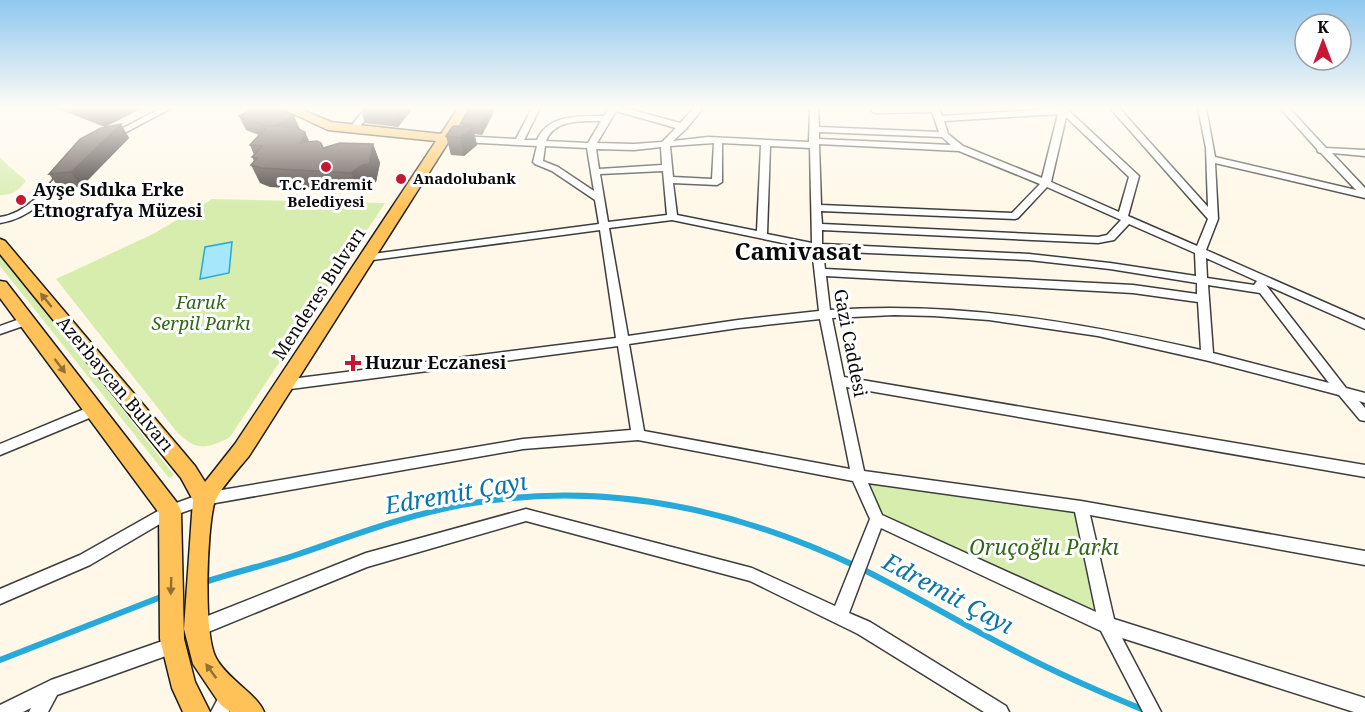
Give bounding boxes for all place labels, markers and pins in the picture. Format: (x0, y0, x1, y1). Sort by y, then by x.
marker: T.C. Edremit Belediyesi (319, 160, 333, 174)
place label: Anadolubank (413, 168, 516, 188)
marker: Anadolubank (394, 172, 408, 186)
place label: T.C. Edremit Belediyesi (279, 174, 373, 211)
place label: Ayşe Sıdıka Erke Etnografya Müzesi (33, 177, 203, 222)
marker: Ayşe Sıdıka Erke Etnografya Müzesi (14, 193, 28, 207)
place label: Huzur Eczanesi (365, 350, 507, 374)
marker: Huzur Eczanesi (346, 356, 360, 370)

